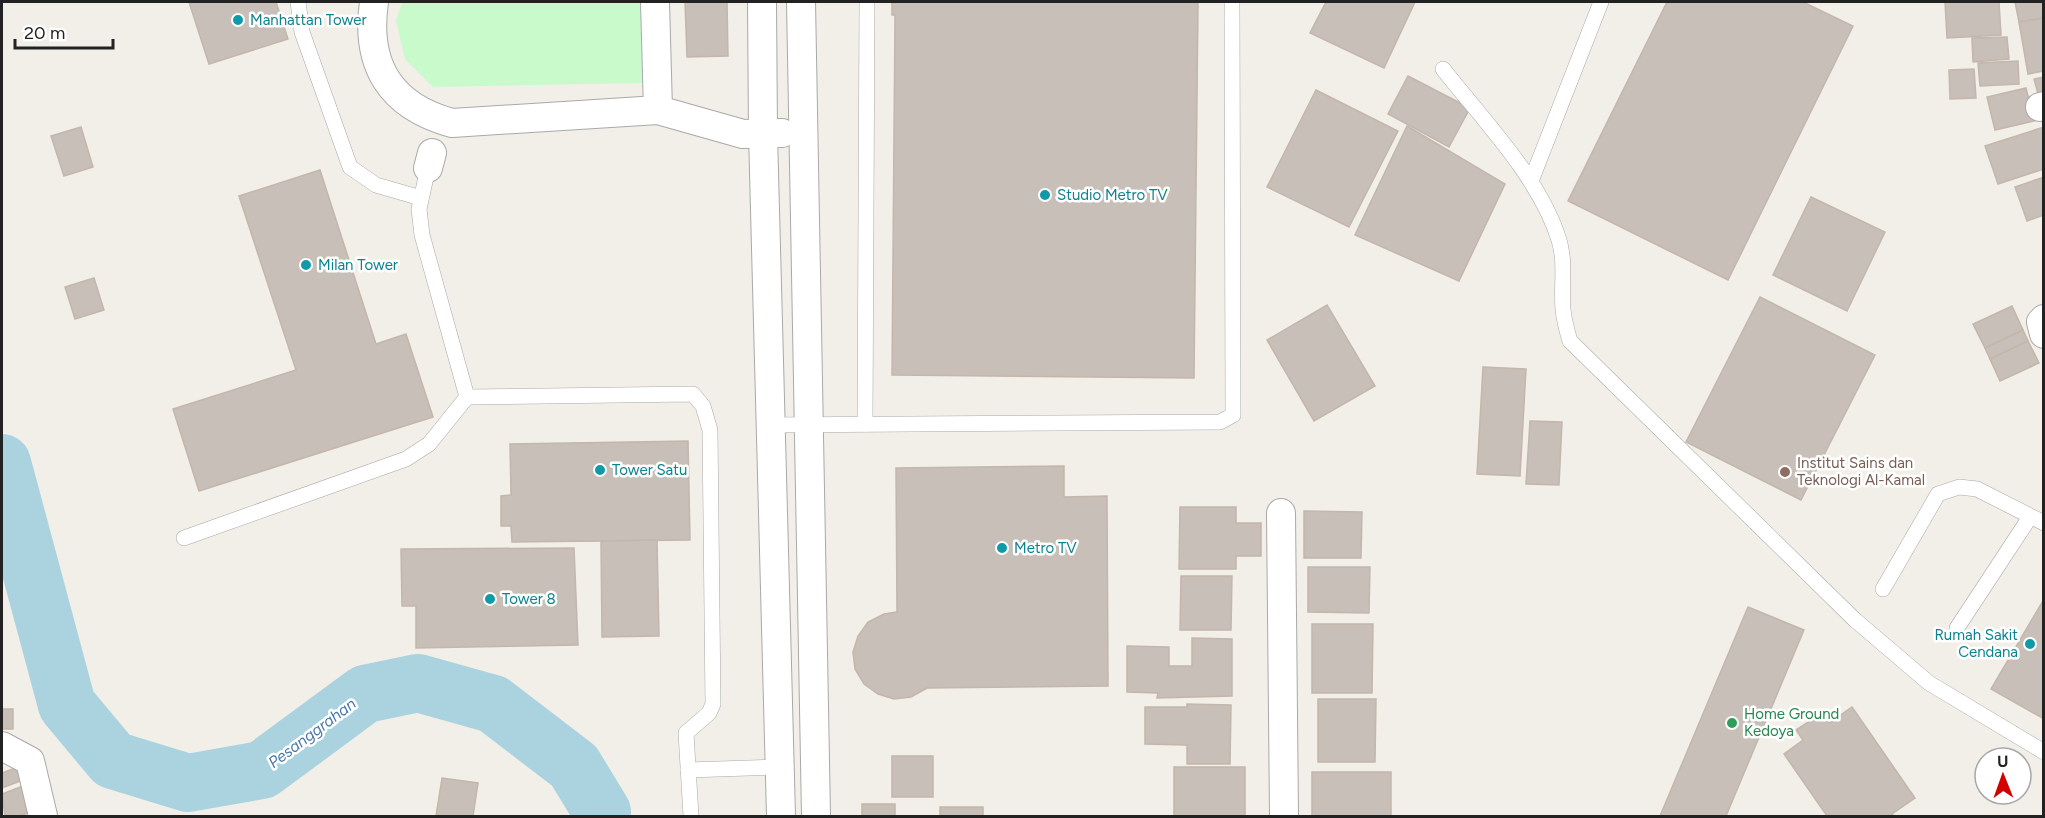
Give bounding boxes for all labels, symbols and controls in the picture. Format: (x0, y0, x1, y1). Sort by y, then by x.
place label: Manhattan Tower (250, 11, 366, 29)
scale bar (15, 12, 112, 50)
marker: Manhattan Tower (231, 13, 245, 27)
text: 20 m (24, 22, 65, 44)
place label: Studio Metro TV (1057, 186, 1168, 204)
marker: Studio Metro TV (1038, 188, 1052, 202)
place label: Milan Tower (318, 256, 398, 274)
marker: Milan Tower (299, 258, 313, 272)
place label: Institut Sains dan Teknologi Al-Kamal (1797, 454, 1925, 489)
place label: Tower Satu (612, 461, 687, 479)
marker: Tower Satu (593, 463, 607, 477)
marker: Institut Sains dan Teknologi Al-Kamal (1778, 465, 1792, 479)
place label: Metro TV (1014, 539, 1077, 557)
marker: Metro TV (995, 541, 1009, 555)
place label: Tower 8 (502, 590, 556, 608)
marker: Tower 8 (483, 592, 497, 606)
place label: Rumah Sakit Cendana (1934, 626, 2018, 661)
marker: Rumah Sakit Cendana (2023, 637, 2037, 651)
water label: Pesanggrahan (265, 694, 360, 772)
place label: Home Ground Kedoya (1744, 705, 1839, 740)
marker: Home Ground Kedoya (1725, 716, 1739, 730)
north arrow (1973, 746, 2033, 806)
text: U (1997, 752, 2009, 771)

